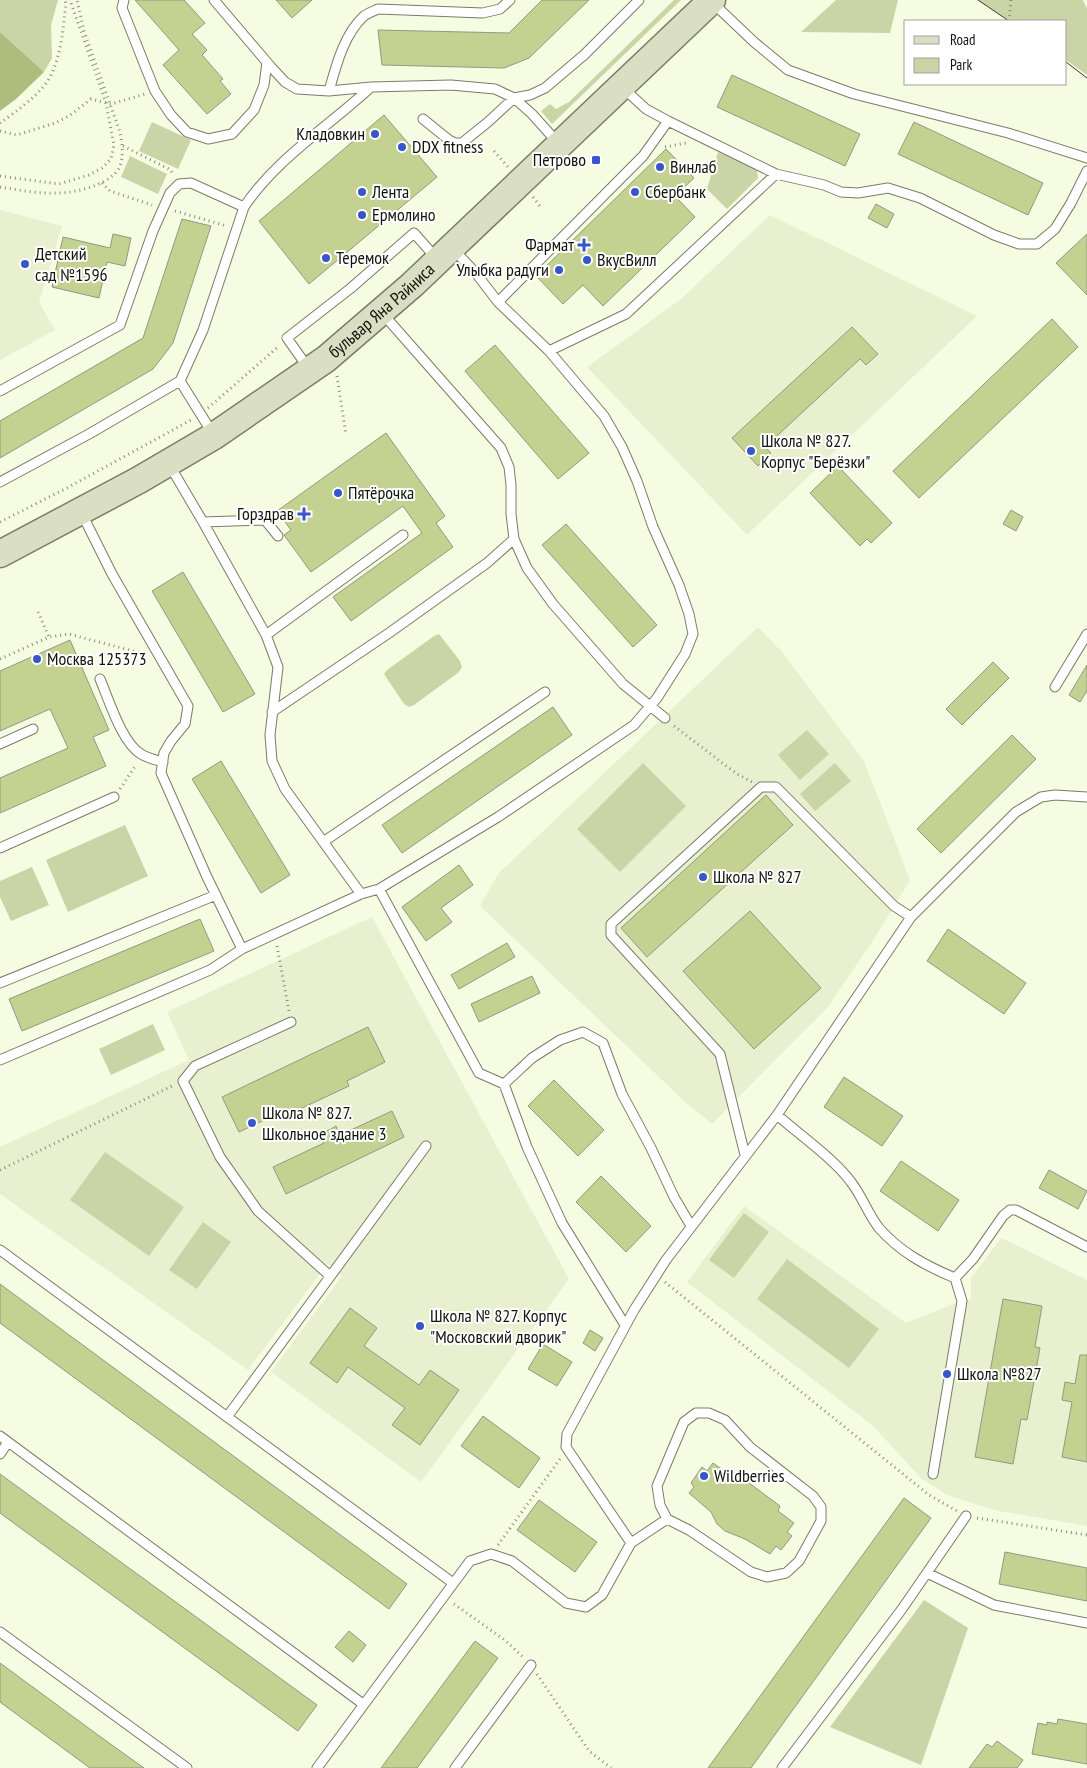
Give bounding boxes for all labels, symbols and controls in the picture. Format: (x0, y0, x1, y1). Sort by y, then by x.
legend (904, 20, 1067, 85)
text: Road (950, 30, 976, 49)
text: Park (950, 55, 972, 74)
place label: Кладовкин (296, 122, 365, 145)
marker: Кладовкин (369, 128, 381, 140)
place label: DDX fitness (412, 135, 483, 158)
marker: DDX fitness (396, 141, 408, 153)
place label: Петрово (533, 148, 586, 171)
marker: Петрово (590, 154, 602, 166)
place label: Винлаб (670, 155, 717, 178)
marker: Винлаб (654, 161, 666, 173)
place label: Лента (371, 180, 409, 203)
place label: Сбербанк (645, 180, 706, 203)
marker: Лента (356, 186, 368, 198)
marker: Сбербанк (629, 186, 641, 198)
place label: Ермолино (372, 203, 436, 226)
marker: Ермолино (356, 209, 368, 221)
place label: Фармат (525, 233, 574, 256)
marker: Фармат (578, 239, 590, 251)
place label: Детский сад №1596 (35, 242, 108, 286)
place label: Теремок (336, 246, 389, 269)
place label: ВкусВилл (597, 248, 657, 271)
marker: Теремок (320, 252, 332, 264)
marker: ВкусВилл (581, 254, 593, 266)
marker: Детский сад №1596 (19, 258, 31, 270)
street label: бульвар Яна Райниса (323, 258, 439, 363)
place label: Улыбка радуги (457, 258, 549, 281)
marker: Улыбка радуги (553, 264, 565, 276)
place label: Школа № 827. Корпус "Берёзки" (761, 429, 870, 473)
marker: Школа № 827. Корпус "Берёзки" (745, 445, 757, 457)
place label: Пятёрочка (348, 481, 414, 504)
marker: Пятёрочка (332, 487, 344, 499)
place label: Горздрав (237, 502, 294, 525)
marker: Горздрав (298, 508, 310, 520)
place label: Москва 125373 (47, 647, 147, 670)
marker: Москва 125373 (31, 653, 43, 665)
place label: Школа № 827 (713, 865, 802, 888)
marker: Школа № 827 (697, 871, 709, 883)
place label: Школа № 827. Школьное здание 3 (262, 1101, 387, 1145)
marker: Школа № 827. Школьное здание 3 (246, 1117, 258, 1129)
place label: Школа № 827. Корпус "Московский дворик" (430, 1304, 568, 1348)
marker: Школа № 827. Корпус "Московский дворик" (414, 1320, 426, 1332)
place label: Школа №827 (957, 1362, 1042, 1385)
marker: Школа №827 (941, 1368, 953, 1380)
place label: Wildberries (714, 1464, 785, 1487)
marker: Wildberries (698, 1470, 710, 1482)

